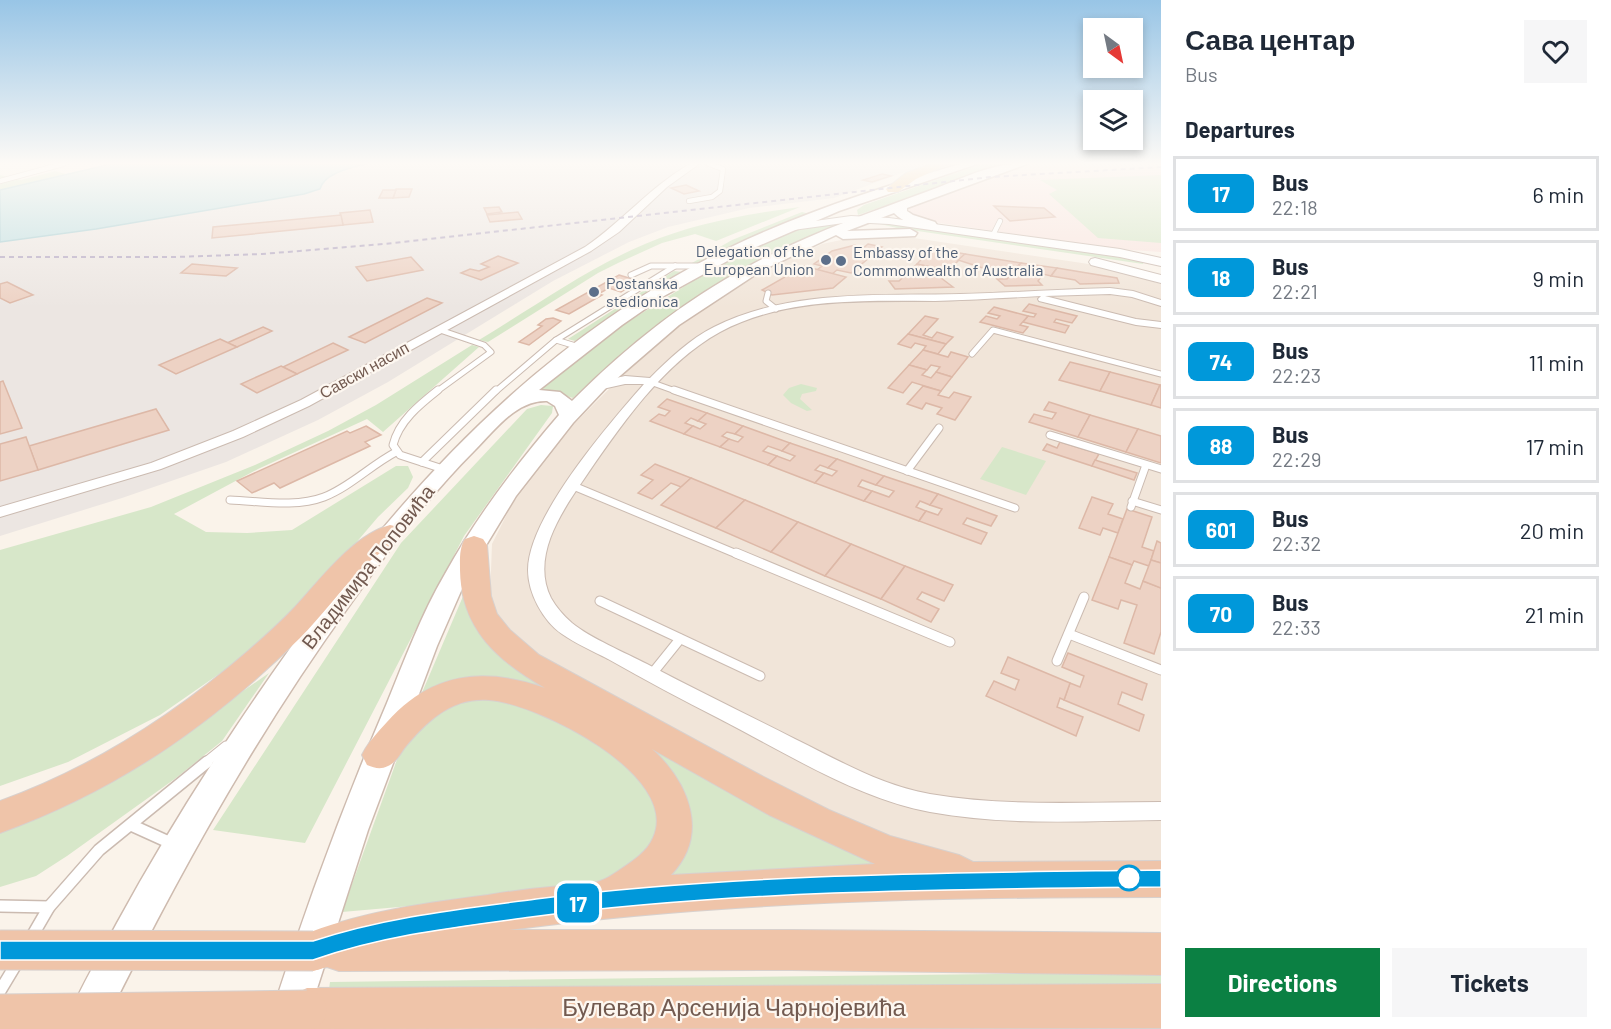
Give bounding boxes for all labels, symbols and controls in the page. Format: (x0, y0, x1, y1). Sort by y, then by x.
north arrow (1083, 18, 1143, 78)
map controls (1083, 18, 1143, 150)
button: heart (1524, 20, 1587, 83)
text: Сава центар (1185, 22, 1355, 56)
text: Bus (1185, 62, 1218, 86)
button: layers (1083, 90, 1143, 150)
text: Departures (1185, 116, 1295, 142)
text: Bus (1272, 169, 1309, 195)
text: 17 (1212, 181, 1230, 206)
text: 6 min (1533, 181, 1584, 207)
text: 22:18 (1272, 195, 1318, 219)
place label: Delegation of the European Union (696, 241, 814, 278)
place label: Embassy of the Commonwealth of Australia (853, 242, 1043, 279)
marker: Delegation of the European Union (819, 253, 833, 267)
text: Bus (1272, 253, 1309, 279)
marker: Embassy of the Commonwealth of Australia (834, 254, 848, 268)
text: 18 (1212, 265, 1230, 290)
text: 9 min (1532, 265, 1584, 291)
place label: Postanska stedionica (606, 273, 679, 310)
text: 22:21 (1272, 279, 1318, 303)
marker: Postanska stedionica (587, 285, 601, 299)
street label: Савски насип (316, 337, 412, 402)
text: Bus (1272, 337, 1309, 363)
text: 74 (1209, 349, 1233, 374)
text: 11 min (1528, 349, 1584, 375)
text: 22:23 (1272, 363, 1321, 387)
text: Bus (1272, 421, 1309, 447)
text: 88 (1210, 433, 1232, 458)
text: 17 min (1526, 433, 1584, 459)
text: 22:29 (1272, 447, 1321, 471)
street label: Владимира Поповића (296, 479, 439, 653)
text: Bus (1272, 505, 1309, 531)
text: 601 (1206, 517, 1236, 542)
text: 20 min (1520, 517, 1584, 543)
text: 22:32 (1272, 531, 1321, 555)
text: Bus (1272, 589, 1309, 615)
text: 70 (1210, 601, 1232, 626)
text: 21 min (1525, 601, 1584, 627)
text: 22:33 (1272, 615, 1321, 639)
unlabelled marker (1116, 865, 1142, 891)
line badge: 17 (551, 884, 605, 922)
text: 17 (569, 891, 587, 916)
button: Directions (1185, 948, 1380, 1017)
button: Tickets (1392, 948, 1587, 1017)
street label: Булевар Арсенија Чарнојевића (562, 992, 906, 1021)

